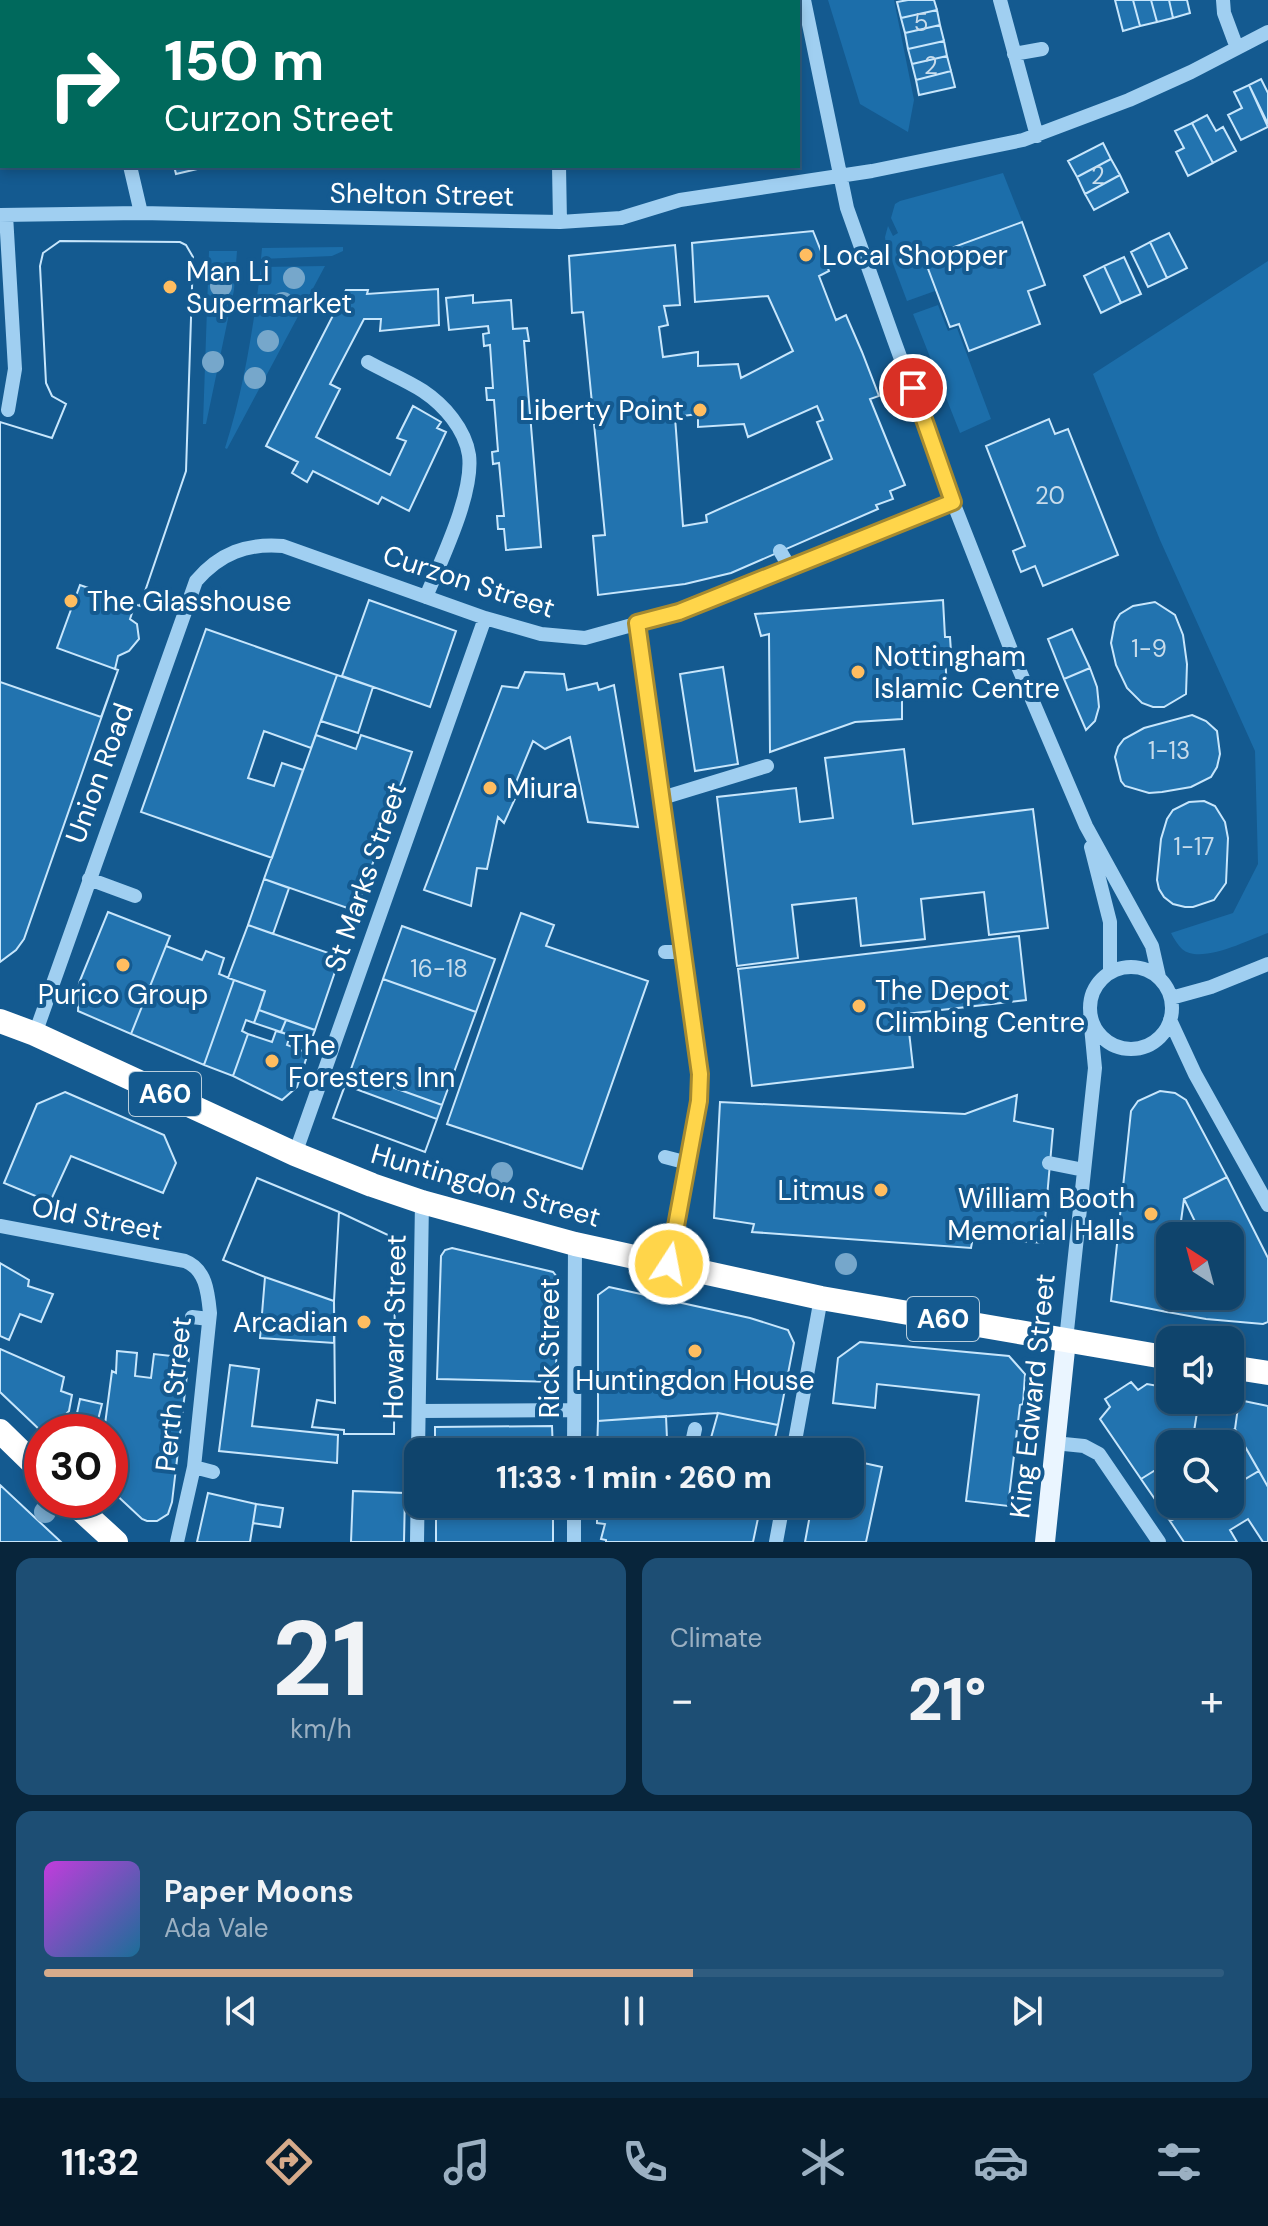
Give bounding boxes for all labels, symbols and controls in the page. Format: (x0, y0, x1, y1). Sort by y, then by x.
house number: 5 (914, 7, 928, 38)
text: 150 m (164, 24, 325, 97)
icon: right (32, 32, 136, 136)
house number: 2 (924, 50, 938, 81)
text: Curzon Street (164, 95, 394, 142)
house number: 2 (1091, 160, 1105, 191)
street label: Shelton Street (329, 174, 515, 215)
place label: Local Shopper (822, 237, 1008, 274)
marker: Local Shopper (797, 246, 815, 264)
place label: Man Li Supermarket (186, 253, 352, 322)
marker: Man Li Supermarket (161, 278, 179, 296)
pin (879, 354, 947, 422)
icon: arrive (891, 366, 935, 410)
place label: Liberty Point (519, 392, 684, 429)
marker: Liberty Point (691, 401, 709, 419)
house number: 20 (1035, 480, 1065, 511)
street label: Curzon Street (378, 536, 560, 627)
place label: The Glasshouse (87, 583, 292, 620)
marker: The Glasshouse (62, 592, 80, 610)
house number: 1-9 (1131, 633, 1167, 664)
place label: Nottingham Islamic Centre (874, 638, 1060, 707)
marker: Nottingham Islamic Centre (849, 663, 867, 681)
street label: Union Road (57, 698, 142, 848)
house number: 1-13 (1148, 735, 1190, 766)
place label: Miura (506, 770, 578, 807)
street label: St Marks Street (316, 778, 415, 977)
marker: Miura (481, 779, 499, 797)
house number: 1-17 (1174, 831, 1214, 862)
house number: 16-18 (410, 953, 468, 984)
marker: Purico Group (114, 956, 132, 974)
place label: The Depot Climbing Centre (875, 972, 1085, 1041)
place label: Purico Group (38, 976, 208, 1013)
marker: The Depot Climbing Centre (850, 997, 868, 1015)
place label: The Foresters Inn (288, 1027, 455, 1096)
marker: The Foresters Inn (263, 1052, 281, 1070)
road number: A60 (129, 1072, 201, 1116)
street label: Huntingdon Street (367, 1135, 605, 1236)
place label: Litmus (777, 1172, 865, 1209)
place label: William Booth Memorial Halls (947, 1180, 1135, 1249)
marker: Litmus (872, 1181, 890, 1199)
street label: Old Street (28, 1188, 165, 1249)
marker: William Booth Memorial Halls (1142, 1205, 1160, 1223)
position arrow (627, 1222, 711, 1306)
north arrow (1156, 1222, 1244, 1310)
map controls (1156, 1222, 1244, 1518)
street label: Howard Street (374, 1234, 415, 1420)
street label: King Edward Street (1001, 1272, 1064, 1520)
street label: Rick Street (531, 1278, 568, 1418)
road number: A60 (907, 1297, 979, 1341)
place label: Arcadian (233, 1304, 348, 1341)
marker: Arcadian (355, 1313, 373, 1331)
street label: Perth Street (147, 1315, 200, 1473)
button: sound (1156, 1326, 1244, 1414)
marker: Huntingdon House (686, 1342, 704, 1360)
place label: Huntingdon House (575, 1362, 815, 1399)
speed limit sign: 30 (24, 1414, 128, 1518)
button: search (1156, 1430, 1244, 1518)
text: 11:33 · 1 min · 260 m (496, 1458, 772, 1497)
text: 21 (272, 1592, 370, 1727)
text: Climate (670, 1621, 762, 1655)
text: 21° (908, 1660, 986, 1739)
text: − (670, 1671, 694, 1729)
text: + (1200, 1671, 1224, 1729)
text: km/h (290, 1712, 352, 1746)
text: Paper Moons (164, 1872, 354, 1911)
text: Ada Vale (164, 1911, 269, 1945)
icon: previous (219, 1989, 263, 2033)
icon: pause (612, 1989, 656, 2033)
icon: next (1005, 1989, 1049, 2033)
icon: directions (261, 2134, 317, 2190)
icon: music (439, 2134, 495, 2190)
icon: phone (617, 2134, 673, 2190)
icon: climate (795, 2134, 851, 2190)
icon: car (973, 2134, 1029, 2190)
icon: filters (1151, 2134, 1207, 2190)
text: 11:32 (61, 2139, 139, 2186)

